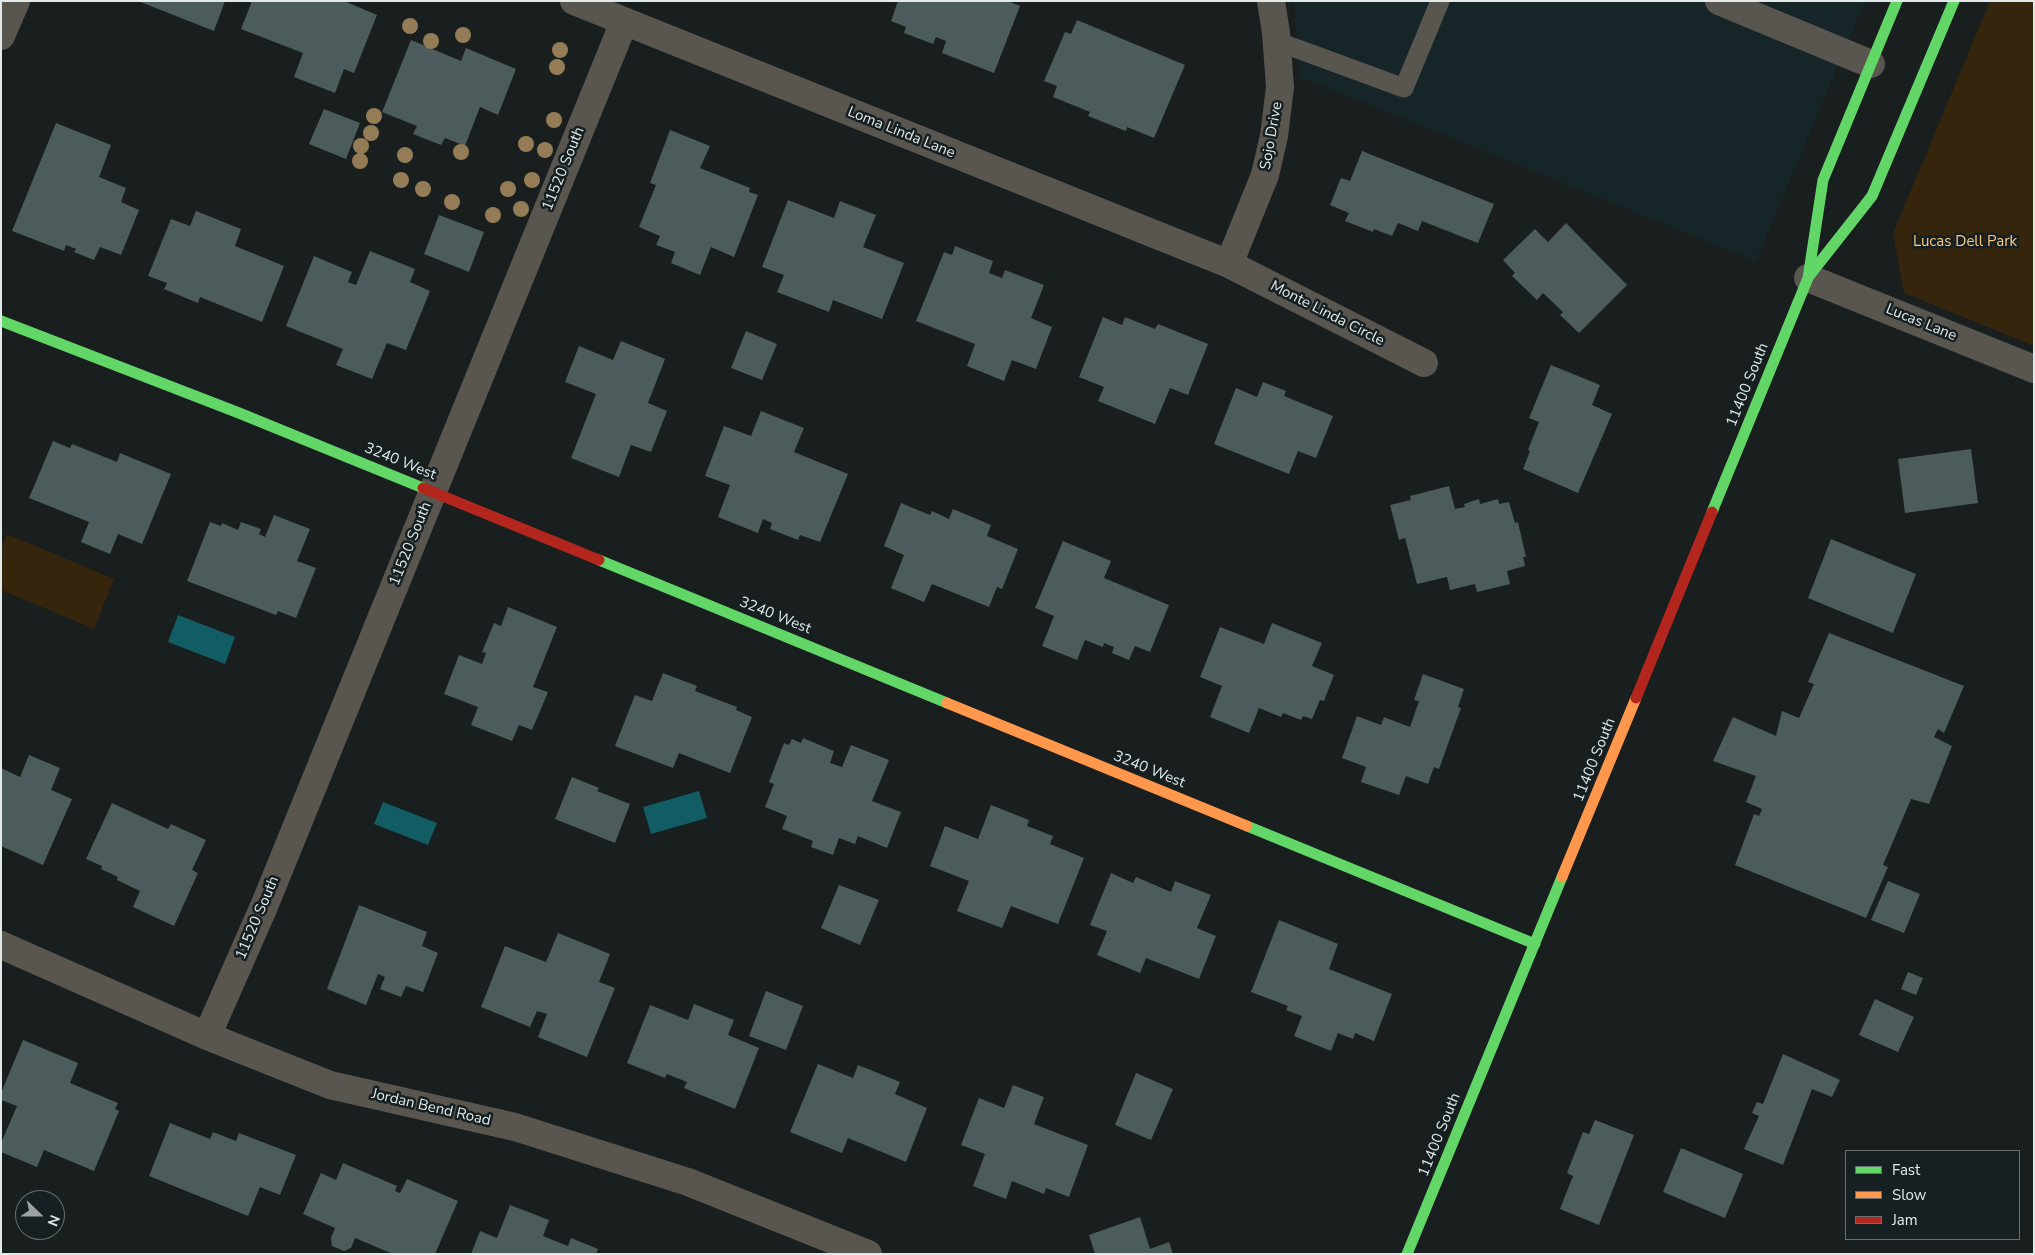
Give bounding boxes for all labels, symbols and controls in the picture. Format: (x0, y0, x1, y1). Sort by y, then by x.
street label: Sojo Drive (1257, 101, 1287, 171)
street label: Loma Linda Lane (845, 103, 957, 163)
street label: 11520 South (539, 125, 589, 213)
park label: Lucas Dell Park (1913, 233, 2017, 251)
street label: Monte Linda Circle (1267, 277, 1387, 351)
street label: Lucas Lane (1883, 301, 1959, 345)
street label: 11400 South (1723, 341, 1773, 429)
street label: 3240 West (361, 439, 439, 485)
street label: 11520 South (386, 500, 436, 588)
street label: 3240 West (736, 593, 814, 639)
street label: 11400 South (1570, 716, 1620, 804)
street label: 3240 West (1110, 747, 1188, 793)
street label: 11520 South (232, 874, 284, 962)
street label: Jordan Bend Road (370, 1086, 492, 1130)
street label: 11400 South (1415, 1091, 1465, 1179)
legend (1845, 1150, 2020, 1240)
text: Fast (1892, 1160, 1920, 1180)
text: Slow (1892, 1185, 1926, 1205)
north arrow (15, 1190, 65, 1240)
text: Jam (1892, 1210, 1918, 1230)
text: N (43, 1212, 64, 1229)

